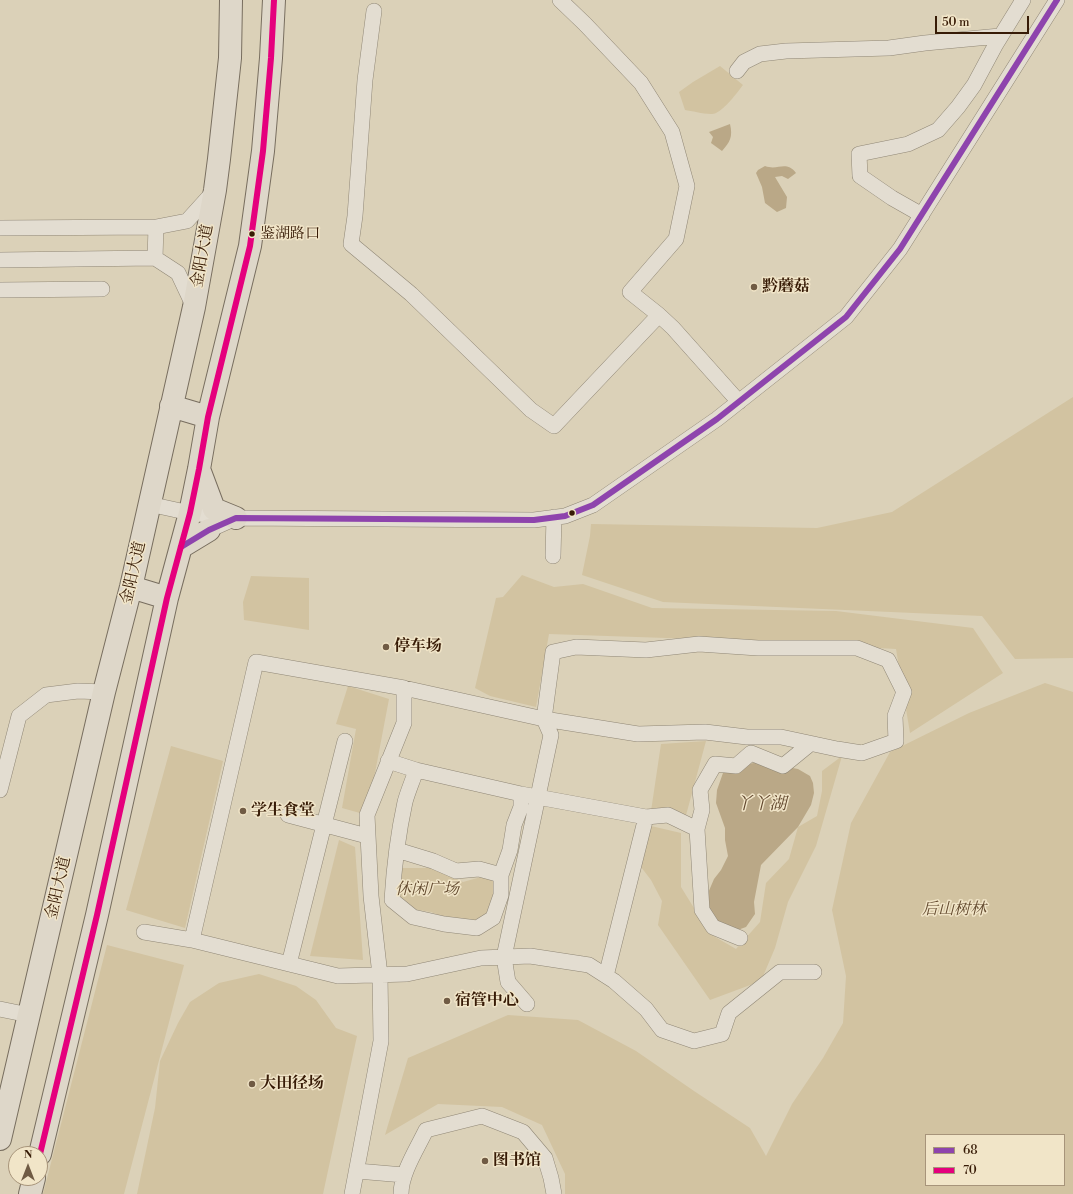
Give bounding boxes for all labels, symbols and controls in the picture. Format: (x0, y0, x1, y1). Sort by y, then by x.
scale bar (937, 8, 1031, 34)
text: 50 m (942, 15, 970, 30)
street label: 金阳大道 (188, 223, 218, 289)
place label: 鉴湖路口 (260, 225, 320, 243)
marker: 鉴湖路口 (247, 229, 257, 239)
place label: 黔蘑菇 (762, 277, 810, 297)
marker: 黔蘑菇 (749, 282, 759, 292)
unlabelled marker (567, 508, 577, 518)
street label: 金阳大道 (117, 540, 151, 606)
place label: 停车场 (394, 637, 442, 657)
marker: 停车场 (381, 642, 391, 652)
water label: 丫丫湖 (736, 795, 786, 815)
place label: 学生食堂 (251, 801, 315, 821)
marker: 学生食堂 (238, 806, 248, 816)
street label: 金阳大道 (42, 855, 76, 921)
park label: 休闲广场 (395, 880, 459, 900)
park label: 后山树林 (922, 900, 986, 920)
place label: 宿管中心 (455, 991, 519, 1011)
marker: 宿管中心 (442, 996, 452, 1006)
place label: 大田径场 (260, 1074, 324, 1094)
marker: 大田径场 (247, 1079, 257, 1089)
legend (925, 1134, 1065, 1186)
text: 68 (963, 1143, 978, 1158)
north arrow (8, 1146, 48, 1186)
text: N (24, 1148, 32, 1162)
place label: 图书馆 (493, 1151, 541, 1171)
marker: 图书馆 (480, 1156, 490, 1166)
text: 70 (963, 1163, 977, 1178)

